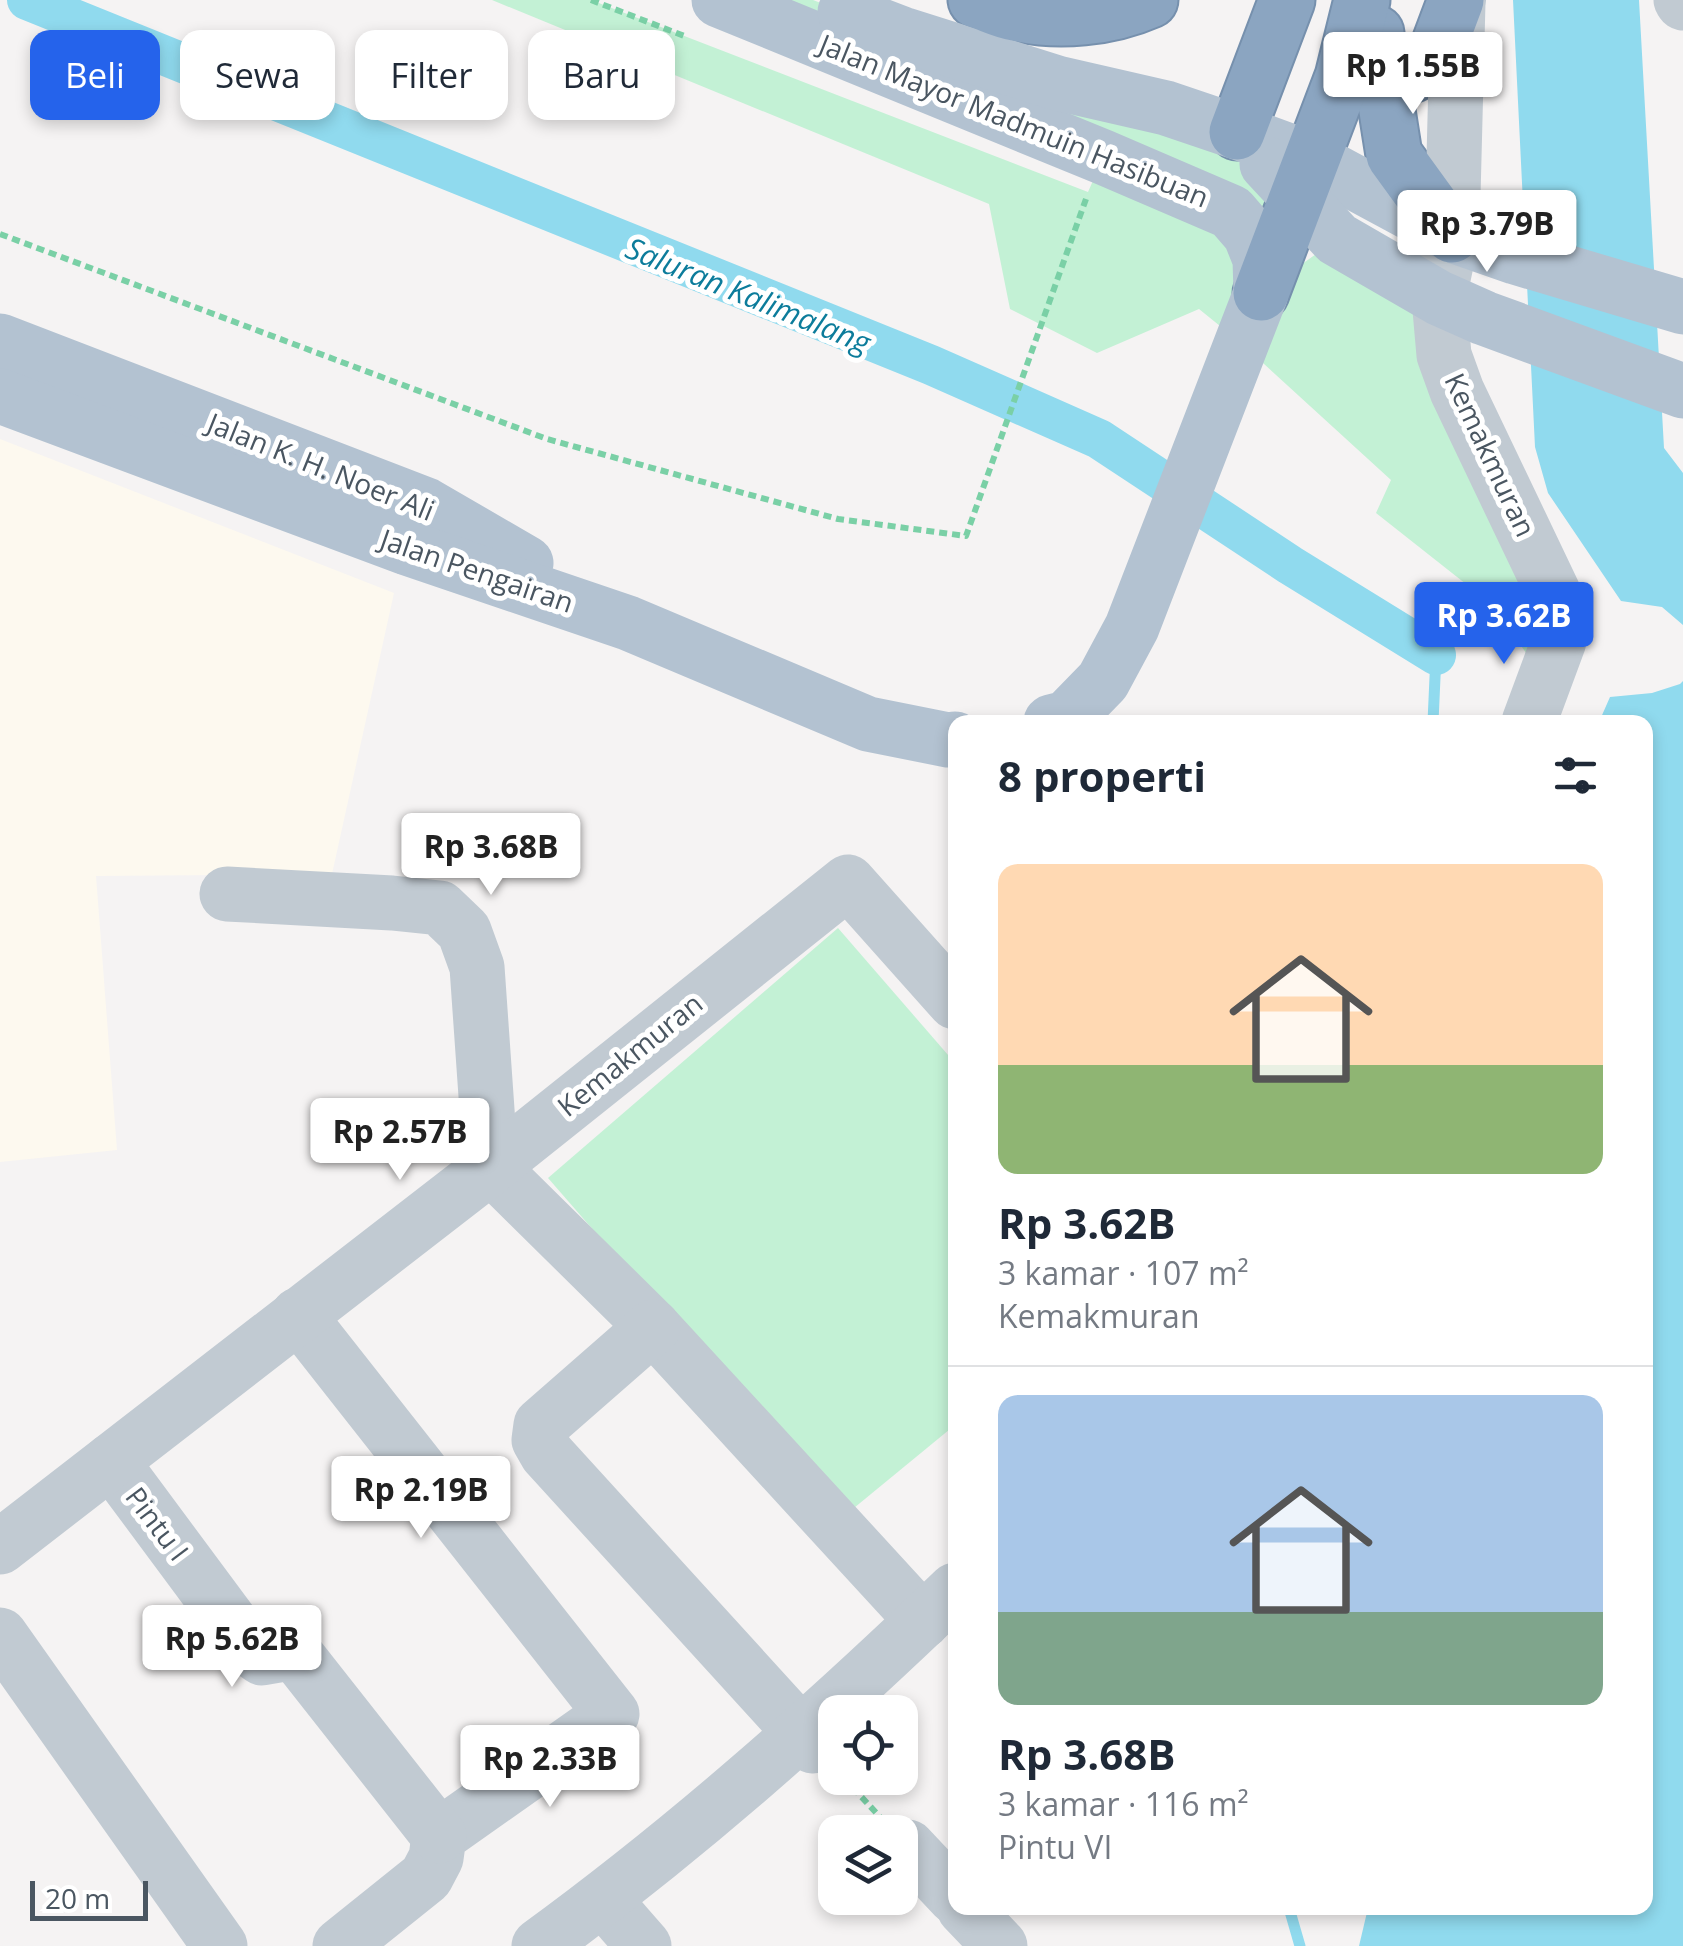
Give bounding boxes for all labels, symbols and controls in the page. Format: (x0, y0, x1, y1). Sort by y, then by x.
street label: Jalan Mayor Madmuin Hasibuan (811, 23, 1215, 216)
chip: Beli (30, 30, 160, 120)
chip: Sewa (180, 30, 335, 120)
chip: Filter (355, 30, 508, 120)
chip: Baru (528, 30, 675, 120)
pin: Rp 1.55B (1310, 32, 1516, 117)
text: Rp 1.55B (1345, 43, 1481, 86)
pin: Rp 3.79B (1384, 190, 1590, 275)
text: Rp 3.79B (1419, 201, 1555, 244)
water label: Saluran Kalimalang (620, 227, 878, 363)
street label: Kemakmuran (1436, 367, 1545, 543)
street label: Jalan K. H. Noer Ali (200, 402, 440, 529)
street label: Jalan Pengairan (373, 518, 579, 621)
pin: Rp 3.62B (1401, 582, 1607, 667)
text: Rp 3.62B (1436, 593, 1572, 636)
text: 8 properti (998, 747, 1206, 804)
icon: filters (1548, 748, 1603, 803)
pin: Rp 3.68B (388, 813, 594, 898)
text: Rp 3.68B (423, 824, 559, 867)
icon: home (1211, 929, 1391, 1109)
street label: Kemakmuran (549, 984, 710, 1124)
pin: Rp 2.57B (297, 1098, 503, 1183)
text: Rp 2.57B (332, 1109, 468, 1152)
text: Rp 3.62B (998, 1194, 1175, 1251)
text: 3 kamar · 107 m² (998, 1251, 1249, 1294)
text: Kemakmuran (998, 1294, 1200, 1337)
pin: Rp 2.19B (318, 1456, 524, 1541)
icon: home (1211, 1460, 1391, 1640)
text: Rp 2.19B (353, 1467, 489, 1510)
street label: Pintu I (118, 1479, 198, 1568)
pin: Rp 5.62B (129, 1605, 335, 1690)
text: Rp 5.62B (164, 1616, 300, 1659)
map controls (818, 1695, 918, 1915)
button: locate (818, 1695, 918, 1795)
pin: Rp 2.33B (447, 1725, 653, 1810)
text: Rp 3.68B (998, 1725, 1175, 1782)
text: Rp 2.33B (482, 1736, 618, 1779)
text: 3 kamar · 116 m² (998, 1782, 1249, 1825)
button: layers (818, 1815, 918, 1915)
text: Pintu VI (998, 1825, 1112, 1868)
scale bar (30, 1876, 148, 1920)
text: 20 m (45, 1879, 110, 1917)

